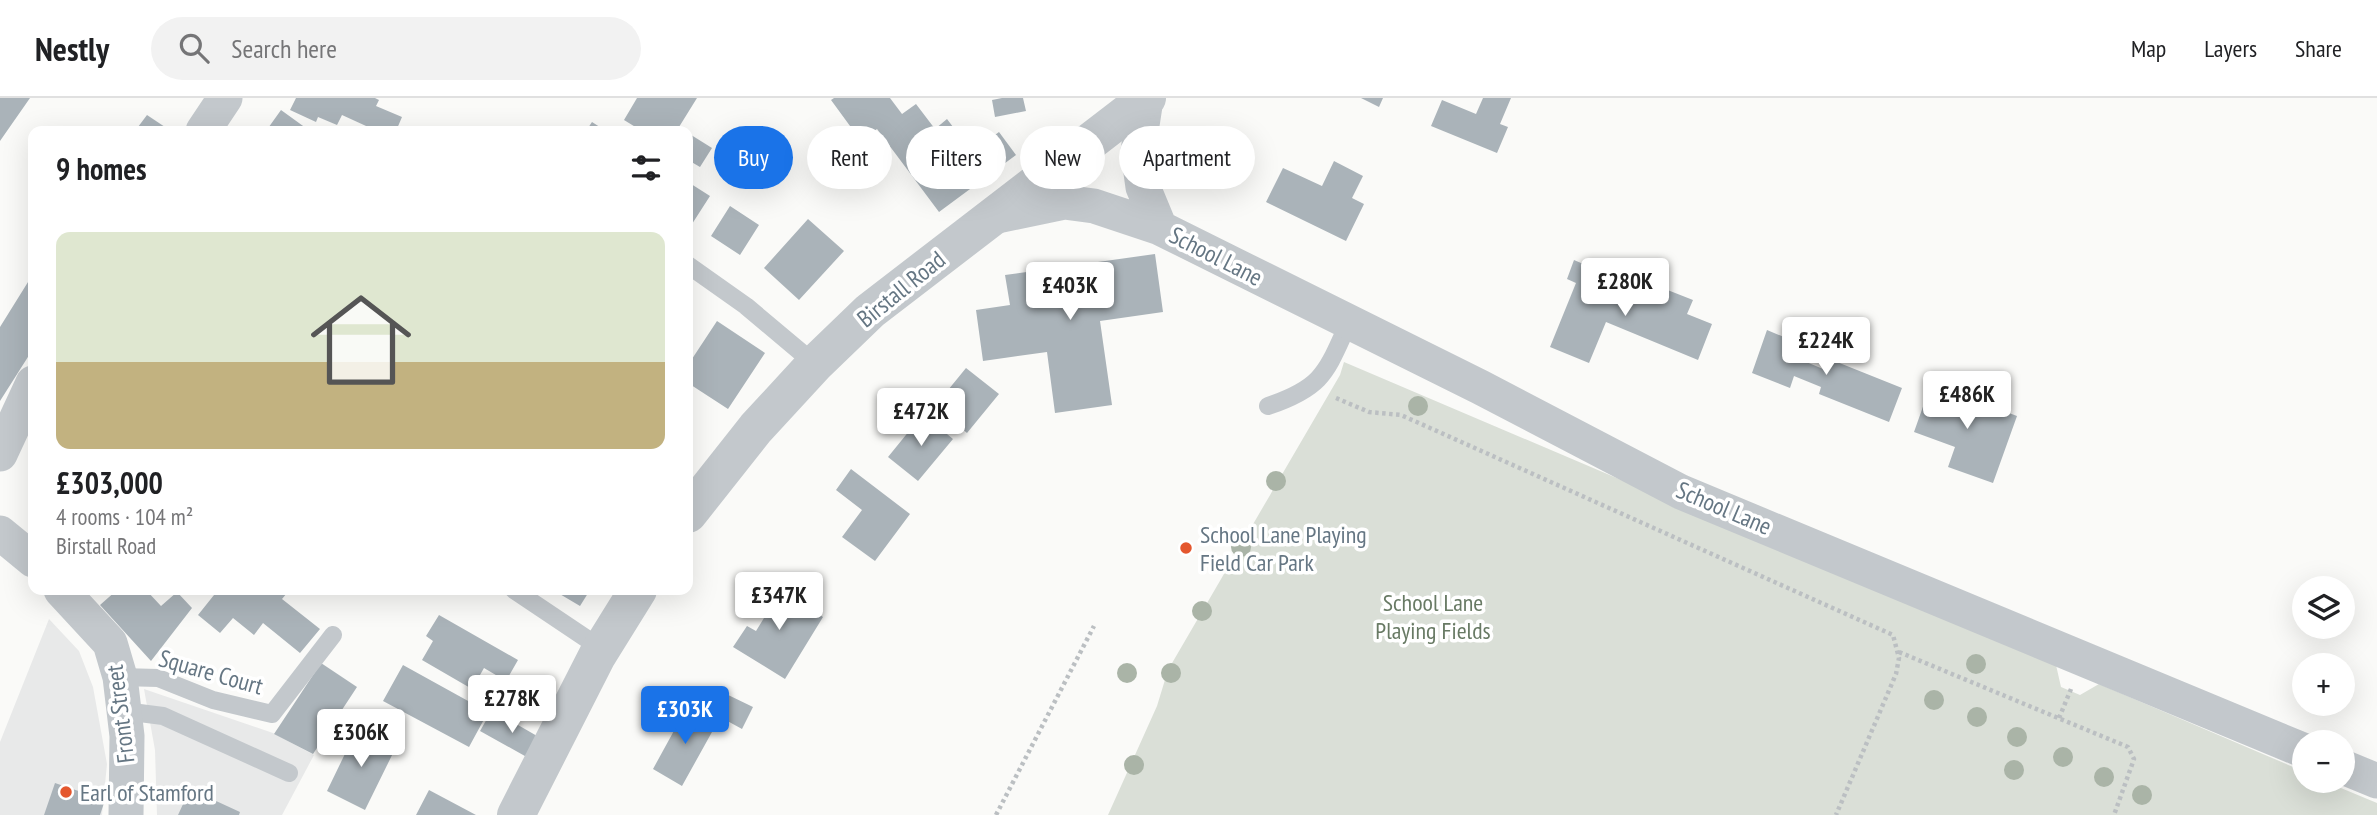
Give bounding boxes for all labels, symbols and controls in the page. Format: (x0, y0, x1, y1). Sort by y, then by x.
search box (151, 17, 641, 80)
text: Nestly (35, 27, 109, 70)
icon: search (175, 29, 213, 67)
text: Search here (231, 32, 337, 65)
text: Map (2131, 33, 2166, 64)
text: Layers (2204, 33, 2257, 64)
text: Share (2295, 33, 2342, 64)
chip: Buy (714, 126, 793, 189)
chip: Rent (807, 126, 892, 189)
chip: Filters (906, 126, 1006, 189)
chip: New (1020, 126, 1105, 189)
chip: Apartment (1119, 126, 1255, 189)
text: 9 homes (56, 149, 147, 188)
icon: filters (627, 149, 665, 187)
street label: School Lane (1164, 219, 1268, 293)
street label: Birstall Road (851, 244, 951, 334)
pin: £280K (1576, 258, 1674, 318)
pin: £403K (1021, 262, 1119, 322)
text: £280K (1597, 266, 1653, 295)
text: £403K (1042, 270, 1098, 299)
icon: home (298, 277, 424, 403)
pin: £224K (1777, 317, 1875, 377)
text: £224K (1798, 325, 1854, 354)
pin: £486K (1918, 372, 2016, 431)
text: £486K (1939, 379, 1995, 408)
pin: £472K (872, 388, 970, 448)
text: £472K (893, 396, 949, 425)
text: £303,000 (56, 463, 163, 502)
street label: School Lane (1672, 474, 1776, 542)
text: 4 rooms · 104 m² (56, 502, 193, 531)
place label: School Lane Playing Field Car Park (1200, 519, 1367, 578)
text: Birstall Road (56, 531, 156, 560)
marker: School Lane Playing Field Car Park (1178, 540, 1194, 556)
pin: £347K (730, 573, 828, 632)
map controls (2292, 576, 2355, 793)
button: layers (2292, 576, 2355, 639)
text: £347K (751, 580, 807, 609)
park label: School Lane Playing Fields (1375, 587, 1491, 646)
street label: Square Court (155, 642, 267, 702)
button: + (2292, 653, 2355, 716)
street label: Front Street (99, 663, 141, 765)
pin: £278K (463, 676, 561, 735)
text: £278K (484, 683, 540, 712)
pin: £303K (636, 686, 734, 746)
text: £303K (657, 694, 713, 723)
pin: £306K (312, 710, 410, 769)
text: £306K (333, 717, 389, 746)
button: − (2292, 730, 2355, 793)
place label: Earl of Stamford (80, 777, 214, 808)
marker: Earl of Stamford (58, 784, 74, 800)

